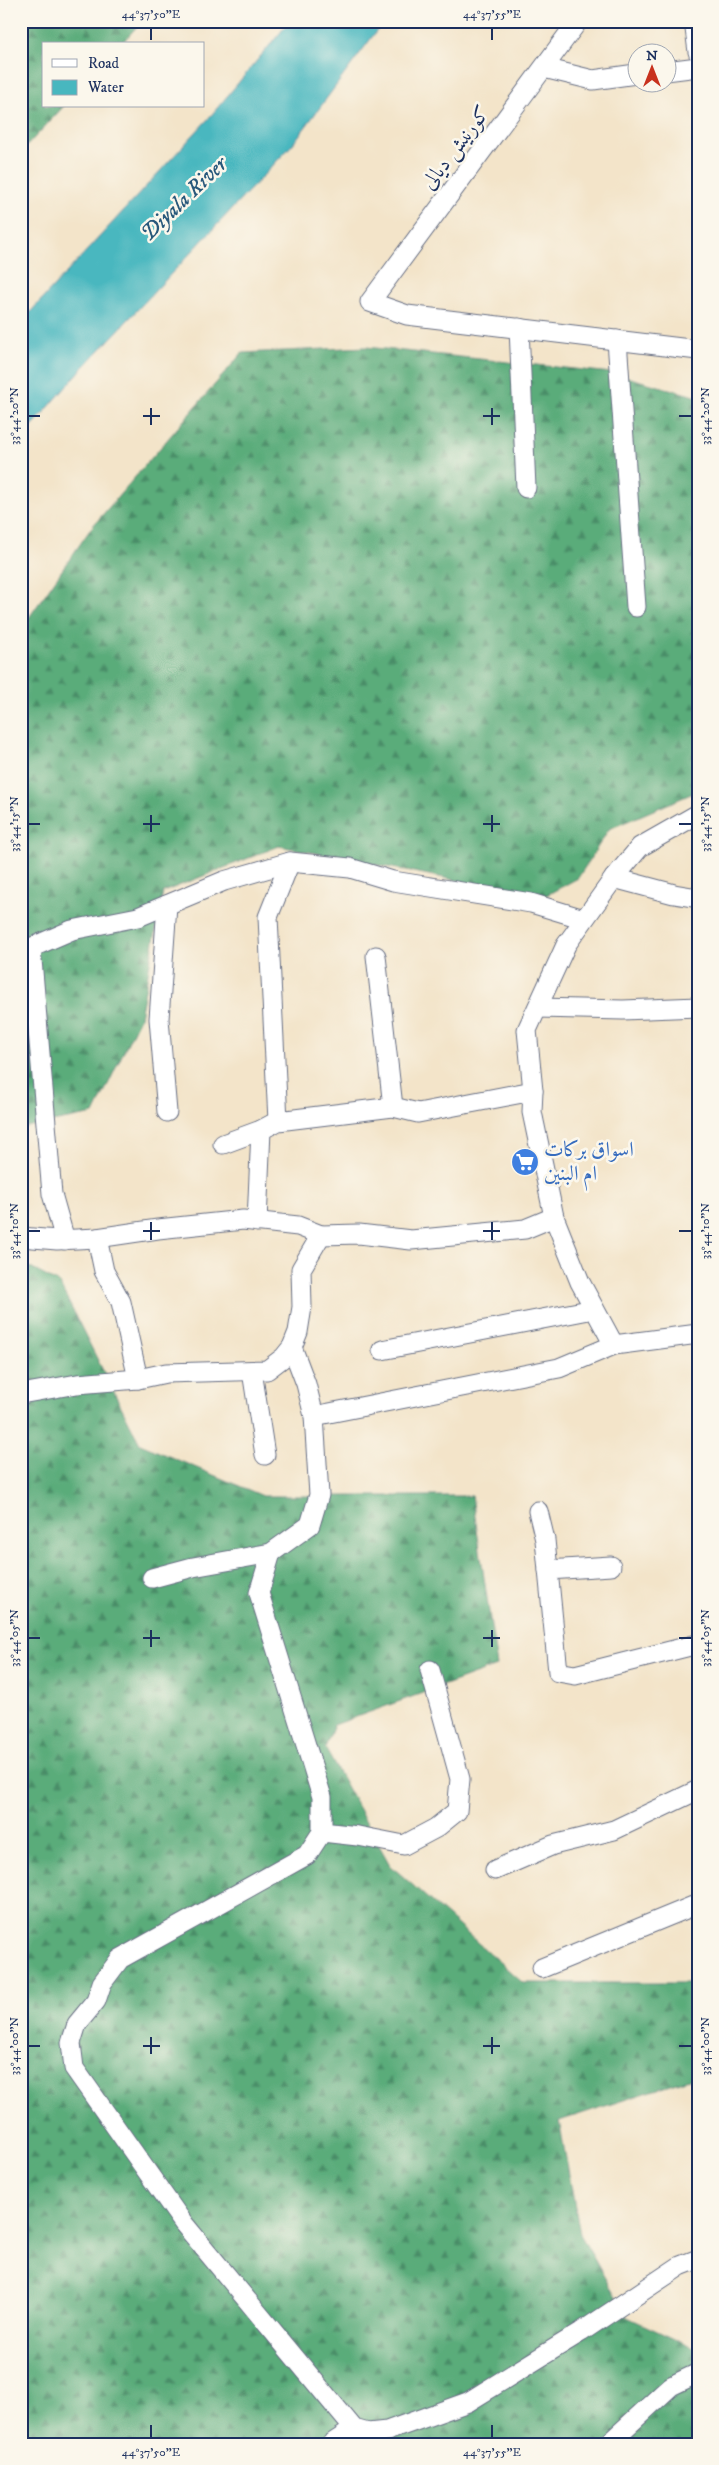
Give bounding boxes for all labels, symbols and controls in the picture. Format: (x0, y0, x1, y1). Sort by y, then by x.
text: 44°37'50"E (122, 7, 181, 22)
text: 44°37'55"E (463, 7, 521, 22)
legend (42, 42, 205, 108)
north arrow (626, 42, 676, 92)
text: N (646, 47, 658, 65)
text: Road (88, 54, 120, 73)
text: Water (87, 78, 124, 97)
street label: كورنيش ديالى (416, 101, 496, 195)
water label: Diyala River (135, 150, 234, 247)
text: 33°44'20"N (7, 387, 22, 445)
text: 33°44'20"N (698, 387, 713, 445)
text: 33°44'15"N (7, 796, 22, 852)
text: 33°44'15"N (698, 796, 713, 852)
place label: اسواق بركات ام البنين (544, 1137, 634, 1191)
supermarket icon: اسواق بركات ام البنين (510, 1147, 540, 1177)
text: 33°44'10"N (7, 1203, 22, 1259)
text: 33°44'10"N (698, 1203, 713, 1259)
text: 33°44'05"N (7, 1609, 22, 1667)
text: 33°44'05"N (698, 1609, 713, 1667)
text: 33°44'00"N (7, 2017, 22, 2075)
text: 33°44'00"N (698, 2017, 713, 2075)
text: 44°37'50"E (122, 2445, 181, 2460)
text: 44°37'55"E (463, 2445, 521, 2460)

